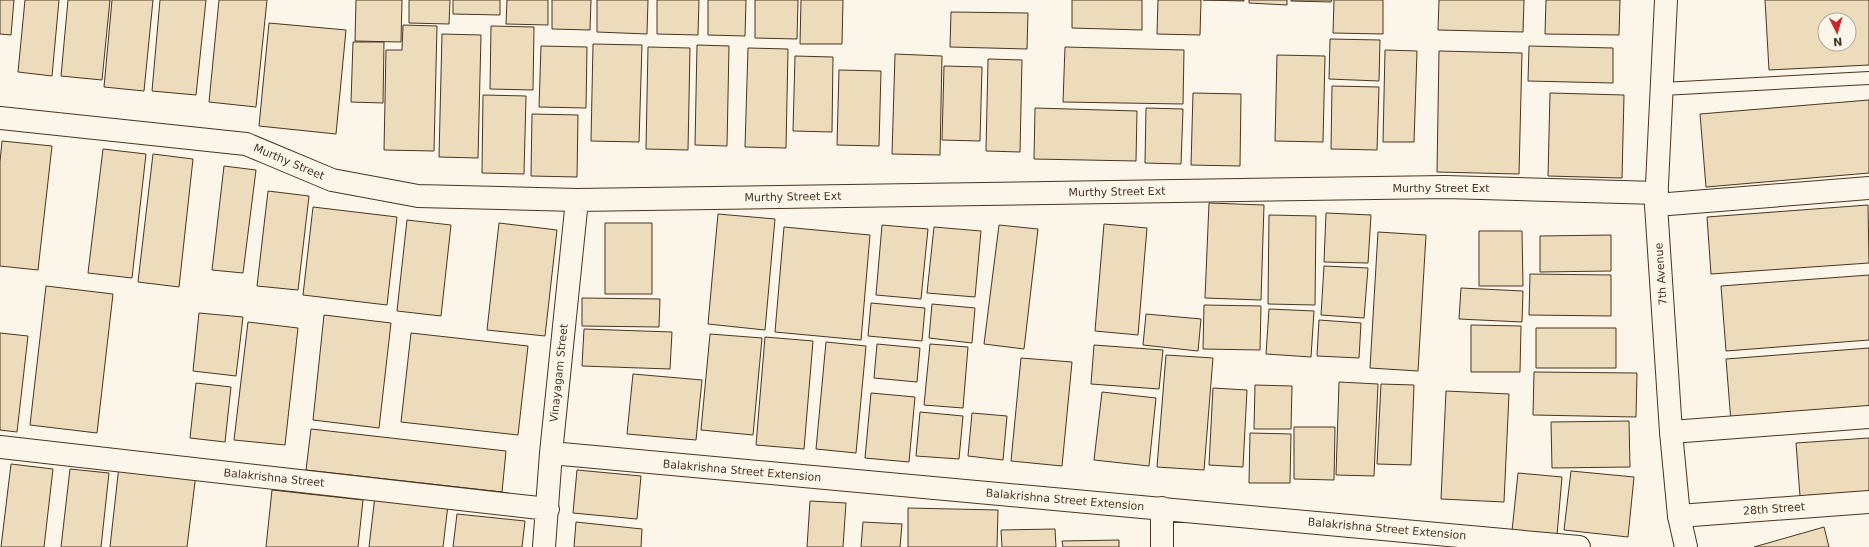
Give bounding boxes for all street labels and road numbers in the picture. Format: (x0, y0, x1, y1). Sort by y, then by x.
street label: Murthy Street (252, 141, 327, 183)
street label: Murthy Street Ext (1393, 182, 1490, 195)
street label: Murthy Street Ext (1068, 185, 1166, 199)
street label: Murthy Street Ext (744, 190, 842, 204)
street label: 7th Avenue (1652, 242, 1670, 306)
street label: Vinayagam Street (547, 323, 571, 423)
street label: Balakrishna Street Extension (662, 458, 822, 484)
street label: Balakrishna Street (223, 466, 326, 490)
street label: Balakrishna Street Extension (985, 487, 1145, 513)
street label: 28th Street (1743, 500, 1806, 518)
street label: Balakrishna Street Extension (1307, 516, 1467, 542)

